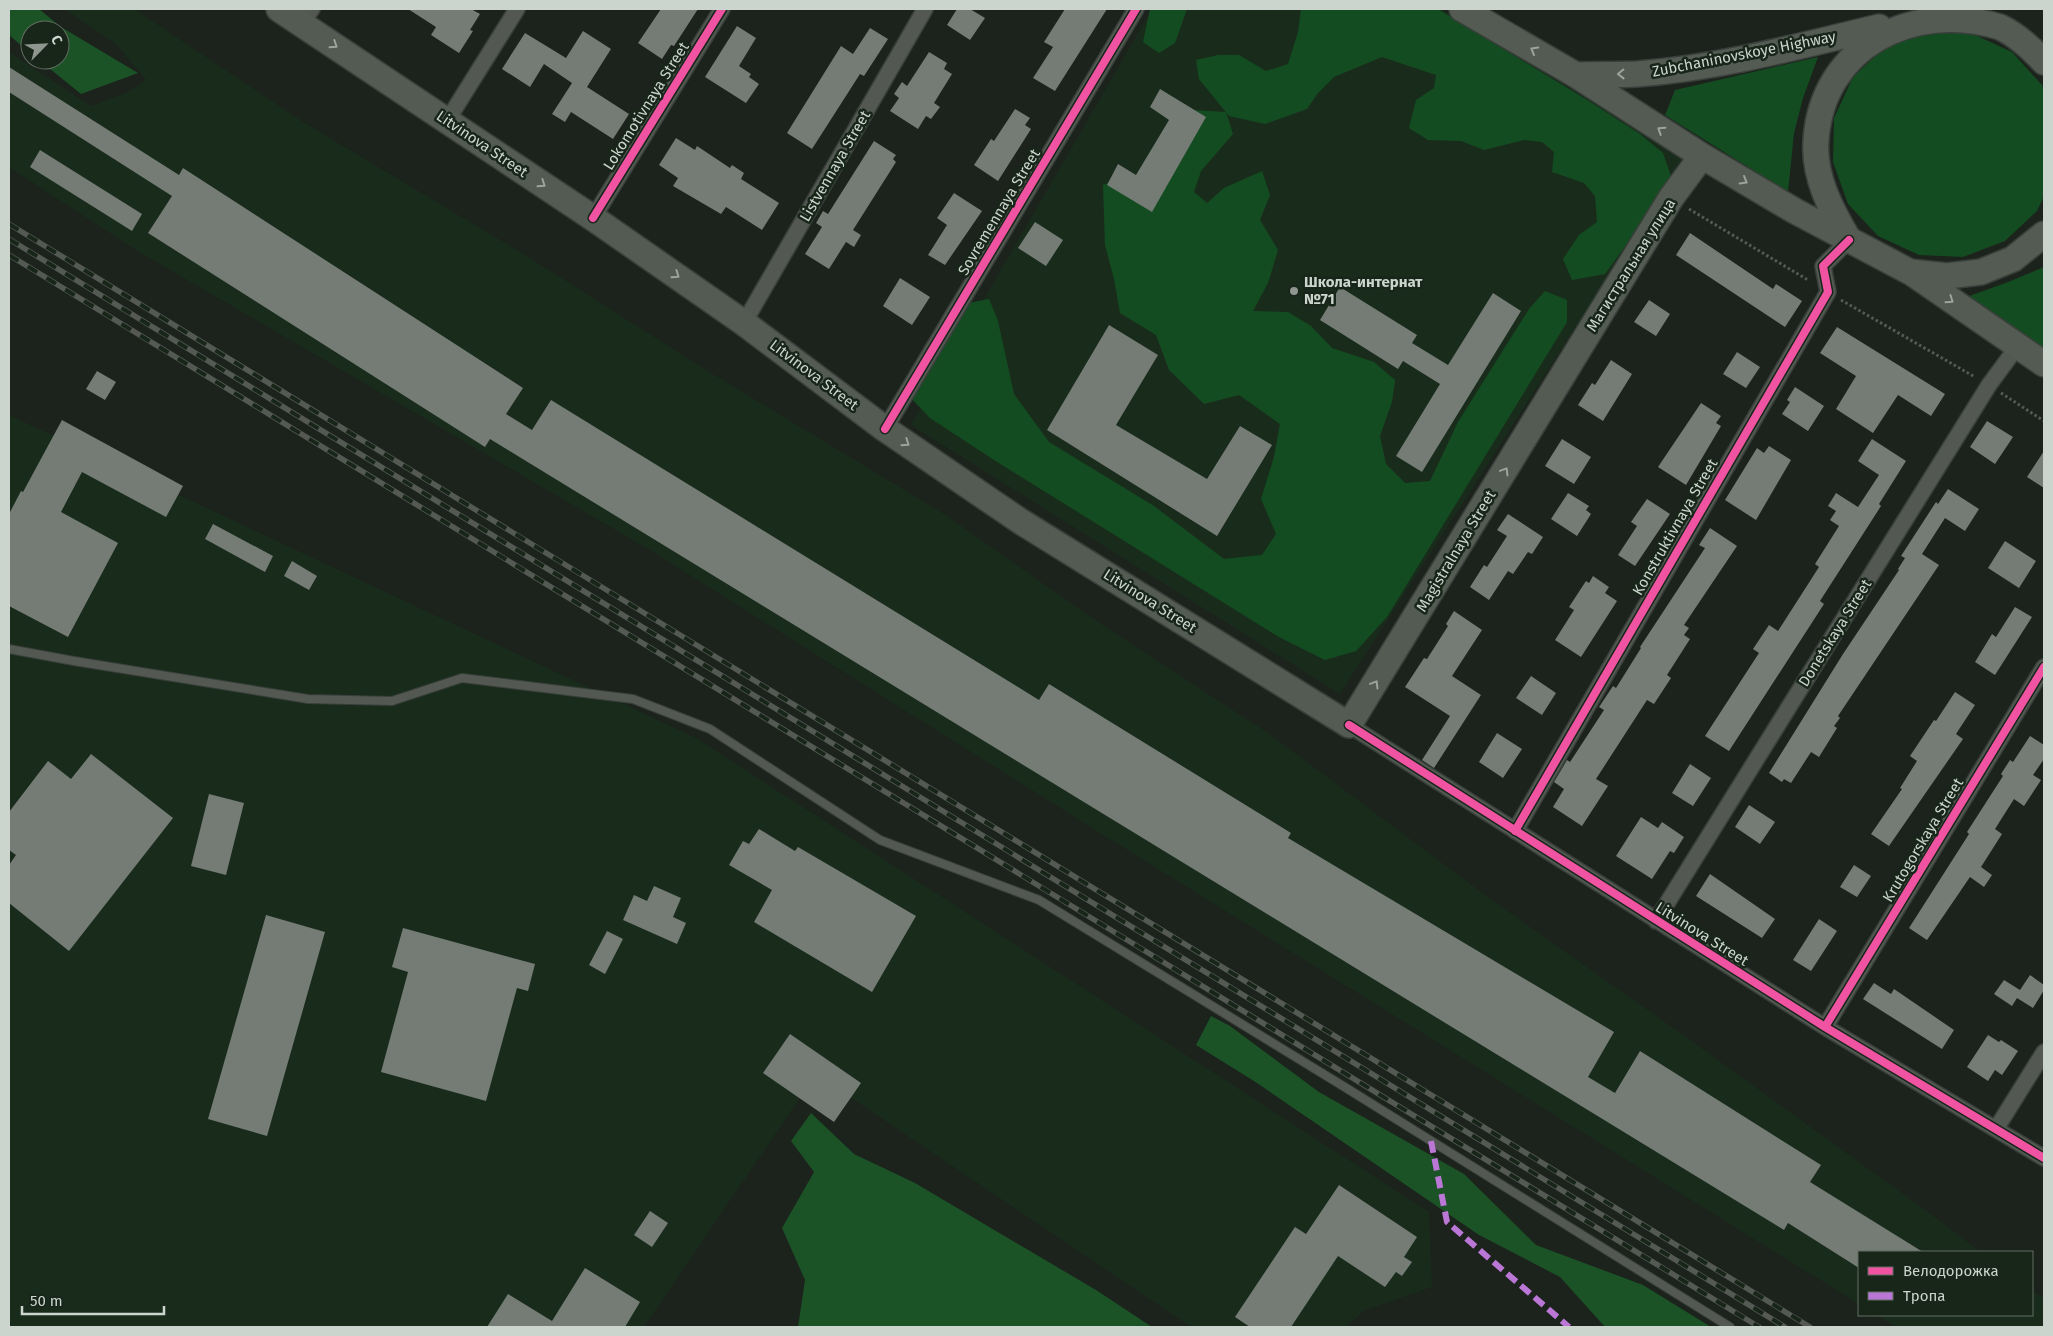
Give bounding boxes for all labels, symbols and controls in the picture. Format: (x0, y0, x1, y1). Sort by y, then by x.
north arrow (20, 20, 70, 70)
street label: Zubchaninovskoye Highway (1651, 27, 1838, 81)
text: С (47, 33, 66, 47)
street label: Lokomotivnaya Street (599, 38, 693, 173)
one-way arrow (329, 39, 338, 48)
one-way arrow (1531, 47, 1540, 57)
one-way arrow (1617, 69, 1625, 79)
street label: Litvinova Street (433, 107, 531, 181)
street label: Listvennaya Street (796, 107, 874, 225)
one-way arrow (1657, 126, 1666, 136)
street label: Sovremennaya Street (954, 145, 1044, 278)
one-way arrow (1738, 174, 1747, 184)
one-way arrow (536, 178, 546, 187)
street label: Магистральная улица (1583, 195, 1679, 335)
one-way arrow (670, 269, 680, 278)
place label: Школа-интернат №71 (1304, 273, 1423, 308)
marker: Школа-интернат №71 (1288, 285, 1300, 297)
one-way arrow (1944, 294, 1954, 303)
street label: Litvinova Street (766, 336, 862, 414)
one-way arrow (901, 437, 910, 446)
street label: Konstruktivnaya Street (1629, 455, 1722, 598)
one-way arrow (1499, 467, 1509, 476)
street label: Magistralnaya Street (1413, 487, 1500, 615)
street label: Litvinova Street (1100, 565, 1200, 637)
street label: Donetskaya Street (1795, 576, 1876, 690)
one-way arrow (1368, 680, 1378, 689)
street label: Krutogorskaya Street (1879, 774, 1967, 905)
street label: Litvinova Street (1652, 898, 1752, 970)
legend (1858, 1251, 2033, 1316)
text: Велодорожка (1903, 1262, 1999, 1280)
scale bar (22, 1284, 165, 1316)
text: Тропа (1903, 1287, 1945, 1305)
text: 50 m (30, 1292, 63, 1310)

